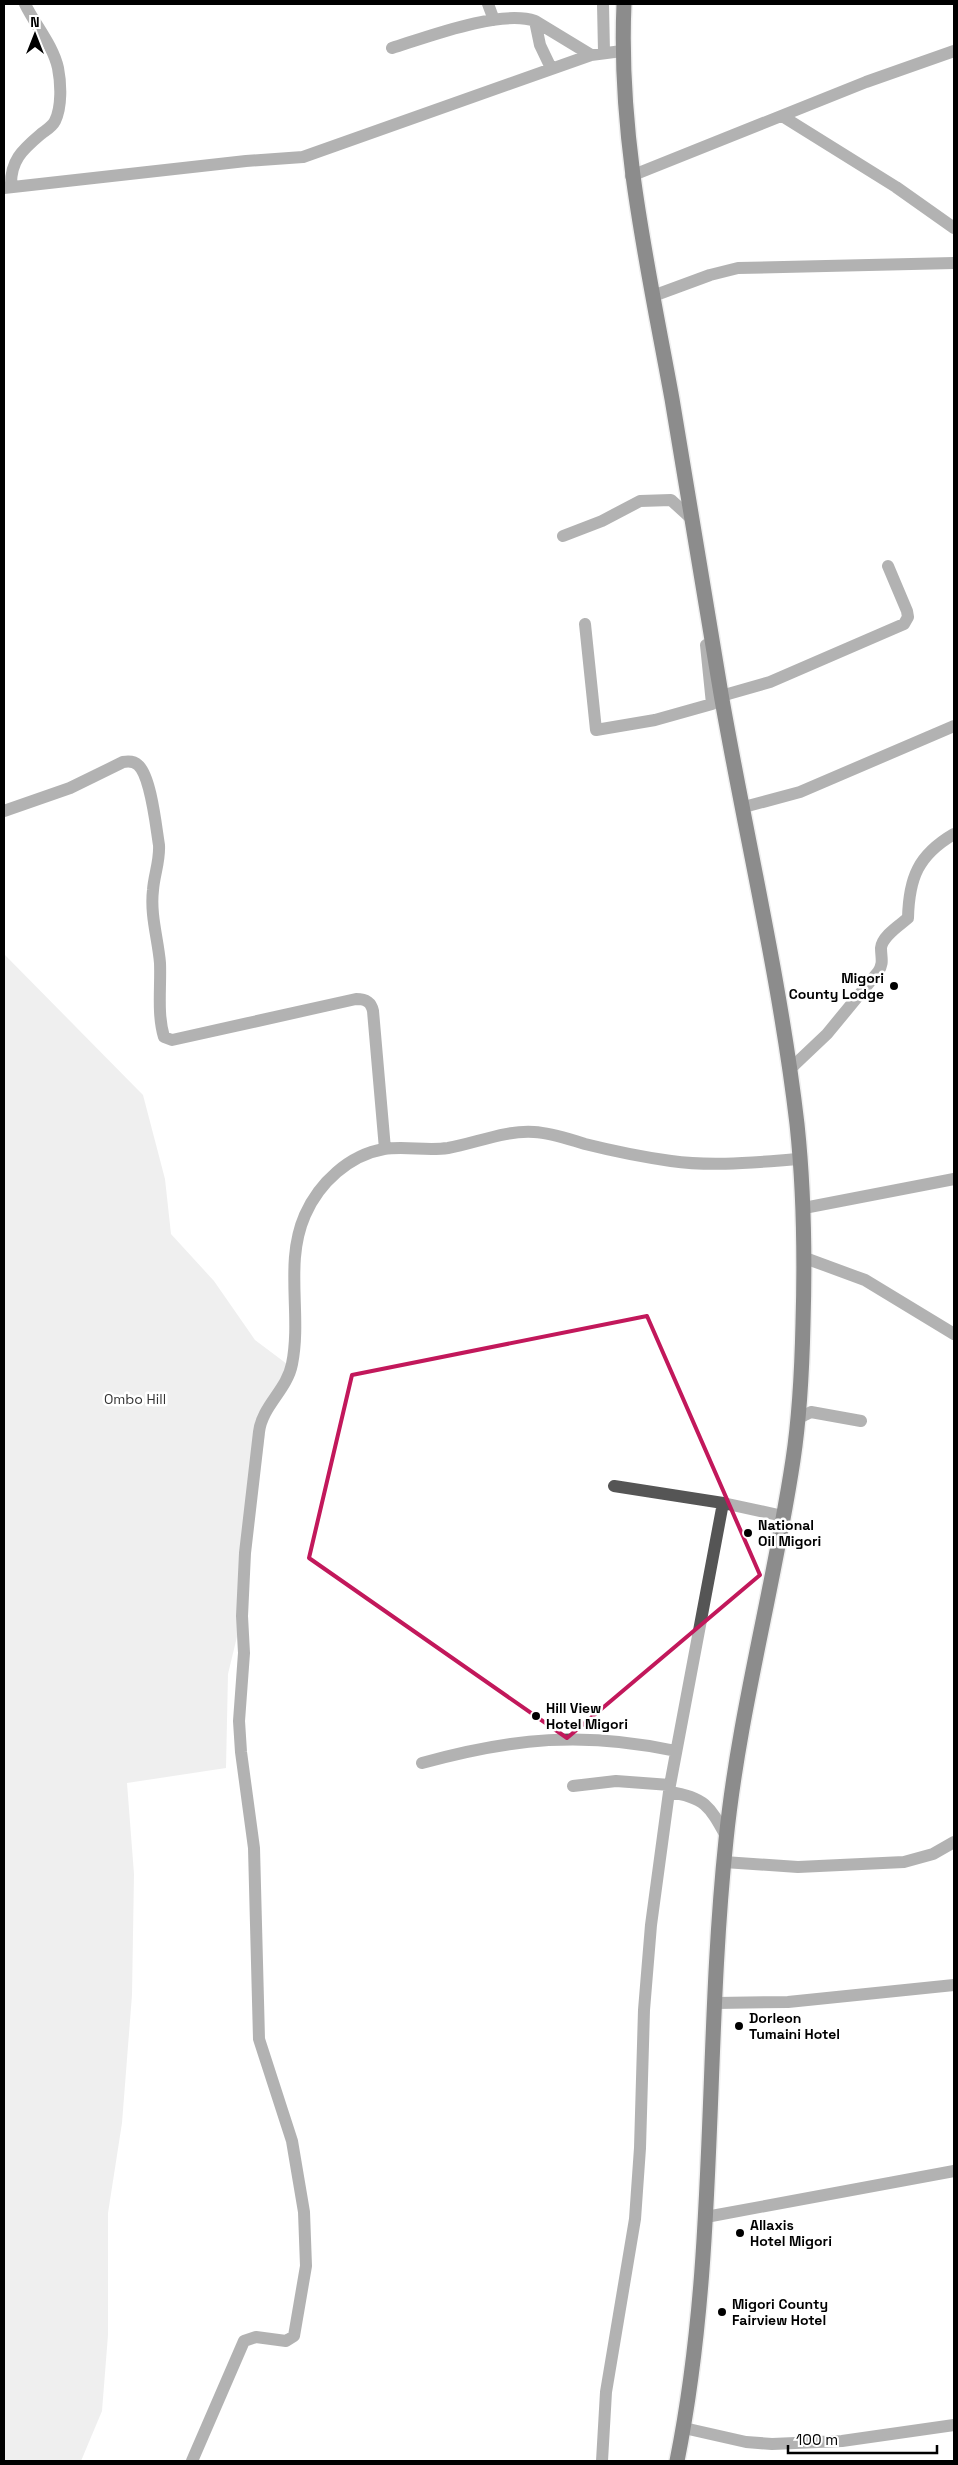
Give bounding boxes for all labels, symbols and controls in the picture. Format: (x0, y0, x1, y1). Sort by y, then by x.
north arrow (10, 10, 60, 60)
text: N (30, 13, 40, 31)
place label: Migori County Lodge (789, 969, 884, 1003)
marker: Migori County Lodge (888, 980, 900, 992)
park label: Ombo Hill (104, 1390, 166, 1408)
place label: National Oil Migori (758, 1516, 821, 1550)
marker: National Oil Migori (742, 1527, 754, 1539)
place label: Hill View Hotel Migori (546, 1699, 628, 1733)
marker: Hill View Hotel Migori (530, 1710, 542, 1722)
place label: Dorleon Tumaini Hotel (749, 2009, 840, 2043)
marker: Dorleon Tumaini Hotel (733, 2020, 745, 2032)
place label: Allaxis Hotel Migori (750, 2216, 832, 2250)
marker: Allaxis Hotel Migori (734, 2227, 746, 2239)
place label: Migori County Fairview Hotel (732, 2295, 828, 2329)
marker: Migori County Fairview Hotel (716, 2306, 728, 2318)
scale bar (788, 2422, 937, 2454)
text: 100 m (796, 2430, 838, 2449)

